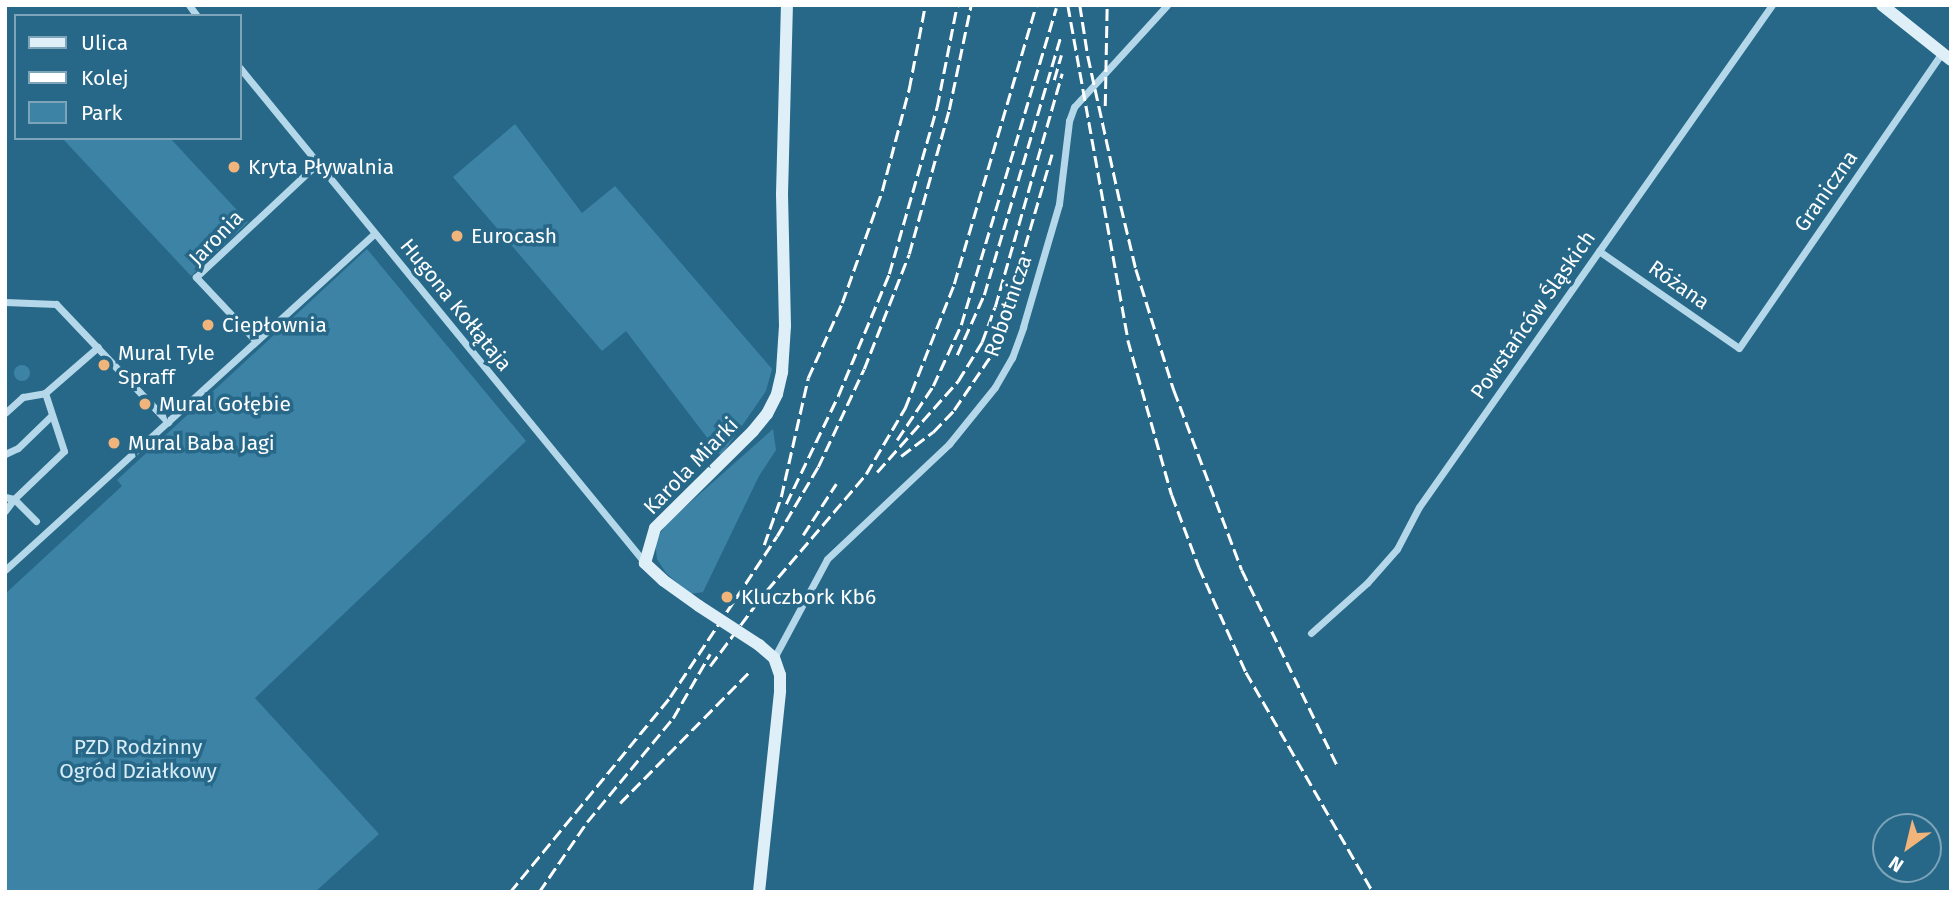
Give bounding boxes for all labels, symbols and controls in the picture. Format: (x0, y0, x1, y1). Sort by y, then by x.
legend (14, 14, 242, 140)
text: Ulica (81, 30, 128, 56)
text: Kolej (81, 65, 129, 91)
text: Park (81, 100, 122, 126)
street label: Graniczna (1789, 146, 1863, 236)
place label: Kryta Pływalnia (248, 154, 394, 180)
marker: Kryta Pływalnia (226, 159, 242, 175)
street label: Jaronia (184, 205, 248, 271)
place label: Eurocash (471, 223, 557, 249)
street label: Powstańców Śląskich (1465, 226, 1601, 404)
marker: Eurocash (449, 228, 465, 244)
street label: Hugona Kołłątaja (395, 234, 517, 376)
street label: Robotnicza (979, 252, 1037, 360)
street label: Różana (1644, 255, 1714, 315)
place label: Ciepłownia (222, 312, 327, 338)
marker: Ciepłownia (200, 317, 216, 333)
place label: Mural Tyle Spraff (118, 340, 215, 390)
marker: Mural Tyle Spraff (96, 357, 112, 373)
place label: Mural Gołębie (159, 391, 291, 417)
marker: Mural Gołębie (137, 396, 153, 412)
street label: Karola Miarki (639, 412, 743, 520)
place label: Mural Baba Jagi (128, 430, 275, 456)
marker: Mural Baba Jagi (106, 435, 122, 451)
place label: Kluczbork Kb6 (741, 584, 876, 610)
marker: Kluczbork Kb6 (719, 589, 735, 605)
park label: PZD Rodzinny Ogród Działkowy (59, 734, 217, 784)
north arrow (1872, 813, 1942, 883)
text: N (1884, 851, 1908, 877)

